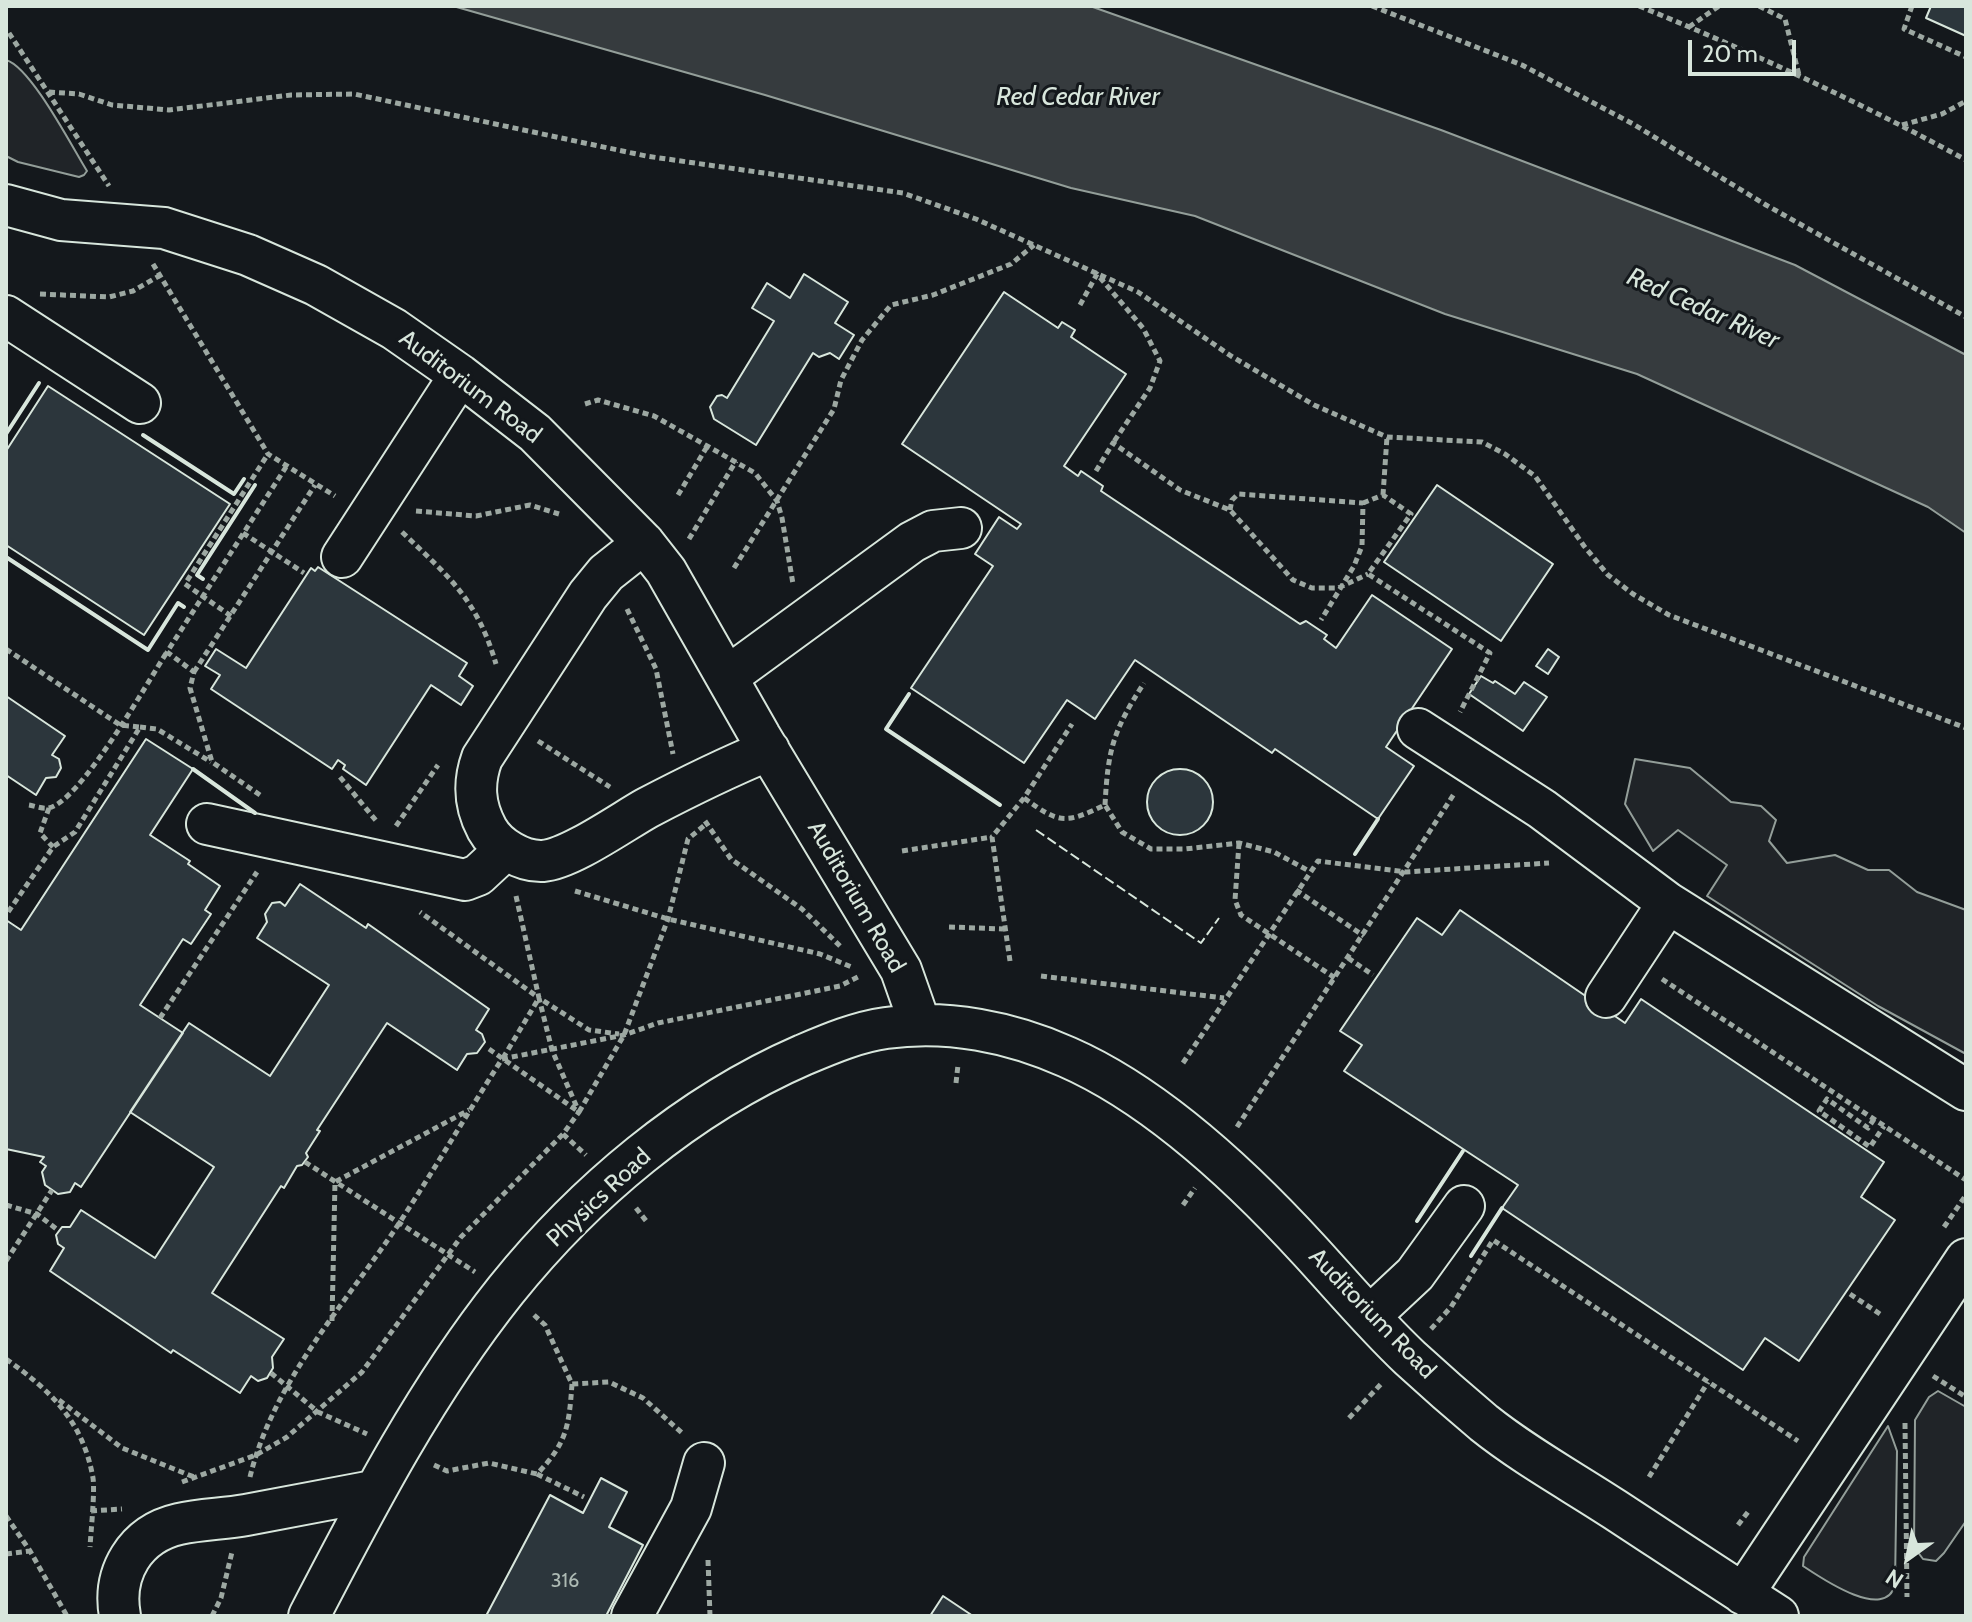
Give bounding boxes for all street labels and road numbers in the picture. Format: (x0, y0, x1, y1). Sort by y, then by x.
street label: Auditorium Road (393, 324, 547, 450)
street label: Auditorium Road (801, 816, 911, 978)
street label: Physics Road (541, 1143, 657, 1253)
street label: Auditorium Road (1302, 1243, 1442, 1385)

